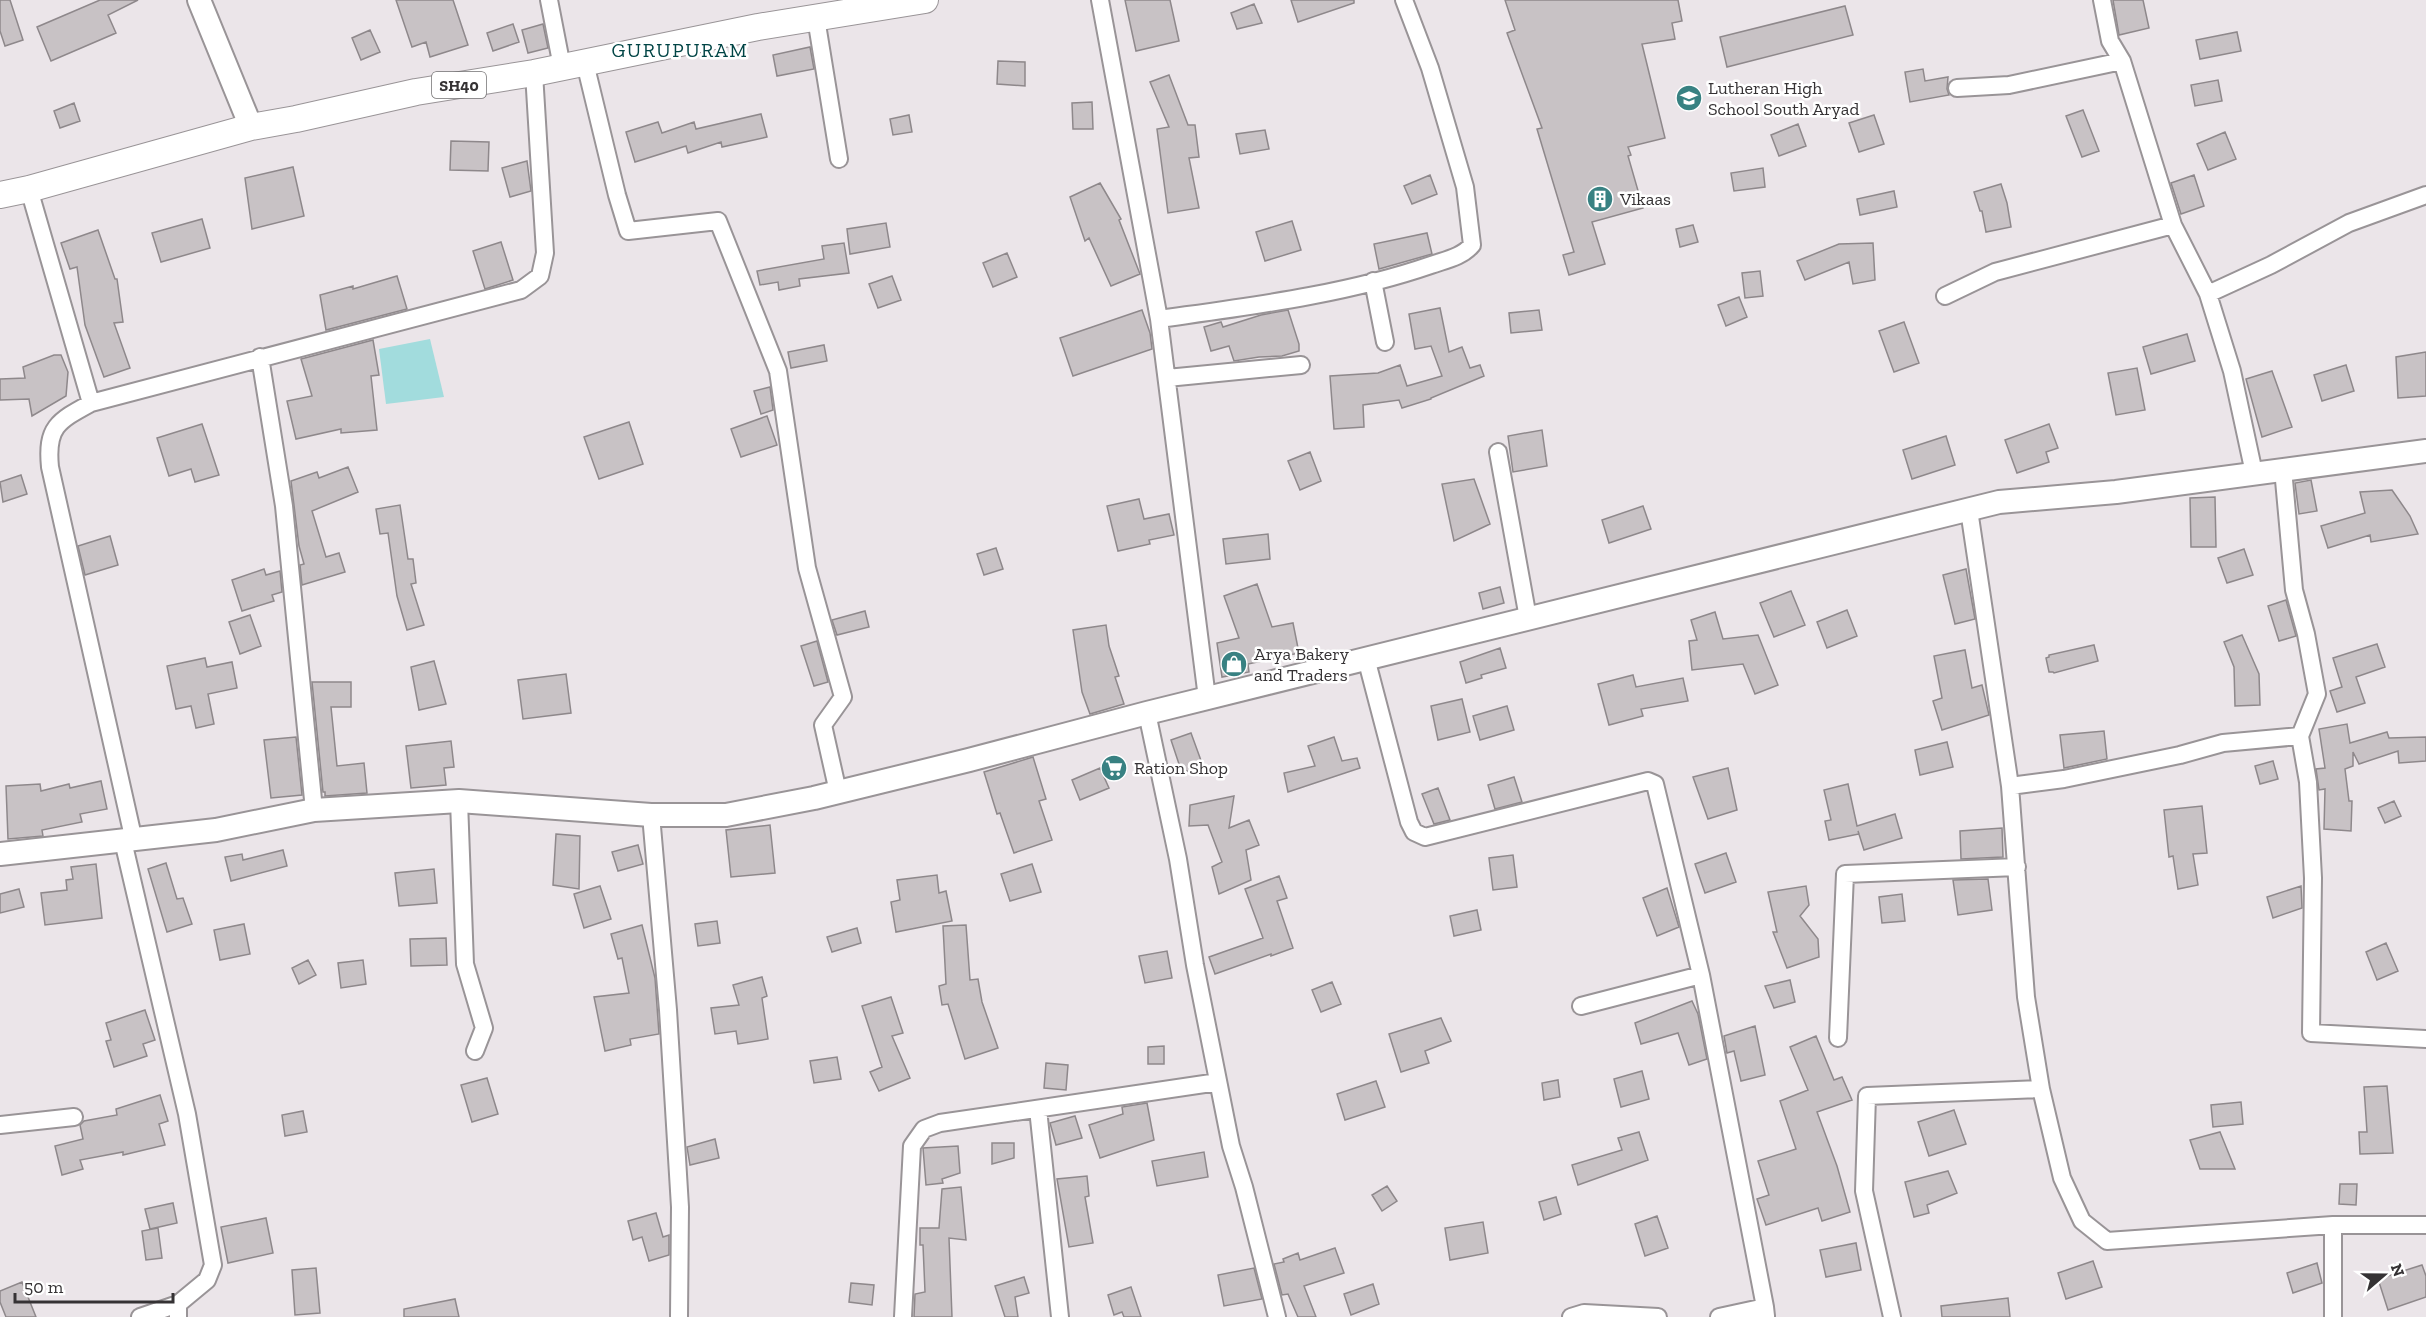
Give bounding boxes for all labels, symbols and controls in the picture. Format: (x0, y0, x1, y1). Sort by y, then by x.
district label: GURUPURAM (612, 38, 748, 62)
road number: SH40 (432, 72, 486, 98)
place label: Lutheran High School South Aryad (1708, 77, 1859, 120)
school or university icon: Lutheran High School South Aryad (1674, 83, 1704, 113)
building icon: Vikaas (1585, 184, 1615, 214)
place label: Vikaas (1619, 188, 1671, 210)
place label: Arya Bakery and Traders (1254, 643, 1350, 686)
shop icon: Arya Bakery and Traders (1219, 649, 1249, 679)
supermarket icon: Ration Shop (1099, 753, 1129, 783)
place label: Ration Shop (1134, 757, 1228, 779)
north arrow (2354, 1245, 2414, 1305)
text: N (2387, 1261, 2409, 1279)
scale bar (15, 1266, 172, 1304)
text: 50 m (24, 1276, 64, 1298)

